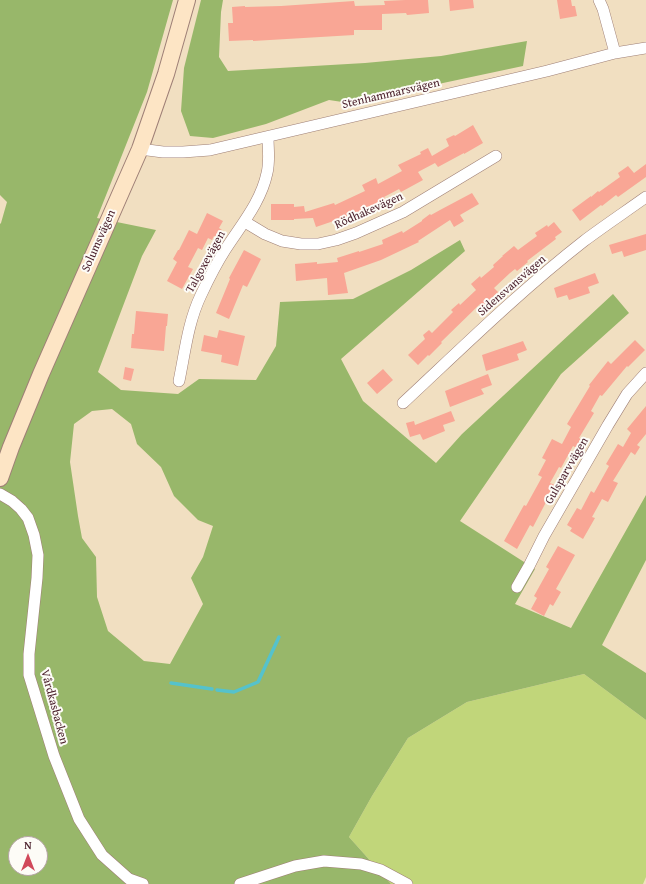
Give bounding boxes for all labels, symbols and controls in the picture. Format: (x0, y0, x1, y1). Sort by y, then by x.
street label: Stenhammarsvägen (341, 76, 441, 112)
street label: Rödhakevägen (333, 190, 405, 232)
street label: Solumsvägen (79, 208, 119, 274)
street label: Talgoxevägen (183, 228, 229, 296)
street label: Sidensvansvägen (475, 252, 549, 320)
street label: Gulsparvvägen (542, 435, 592, 507)
street label: Vårdkasbacken (37, 668, 71, 746)
north arrow (8, 836, 48, 876)
text: N (24, 837, 32, 853)

